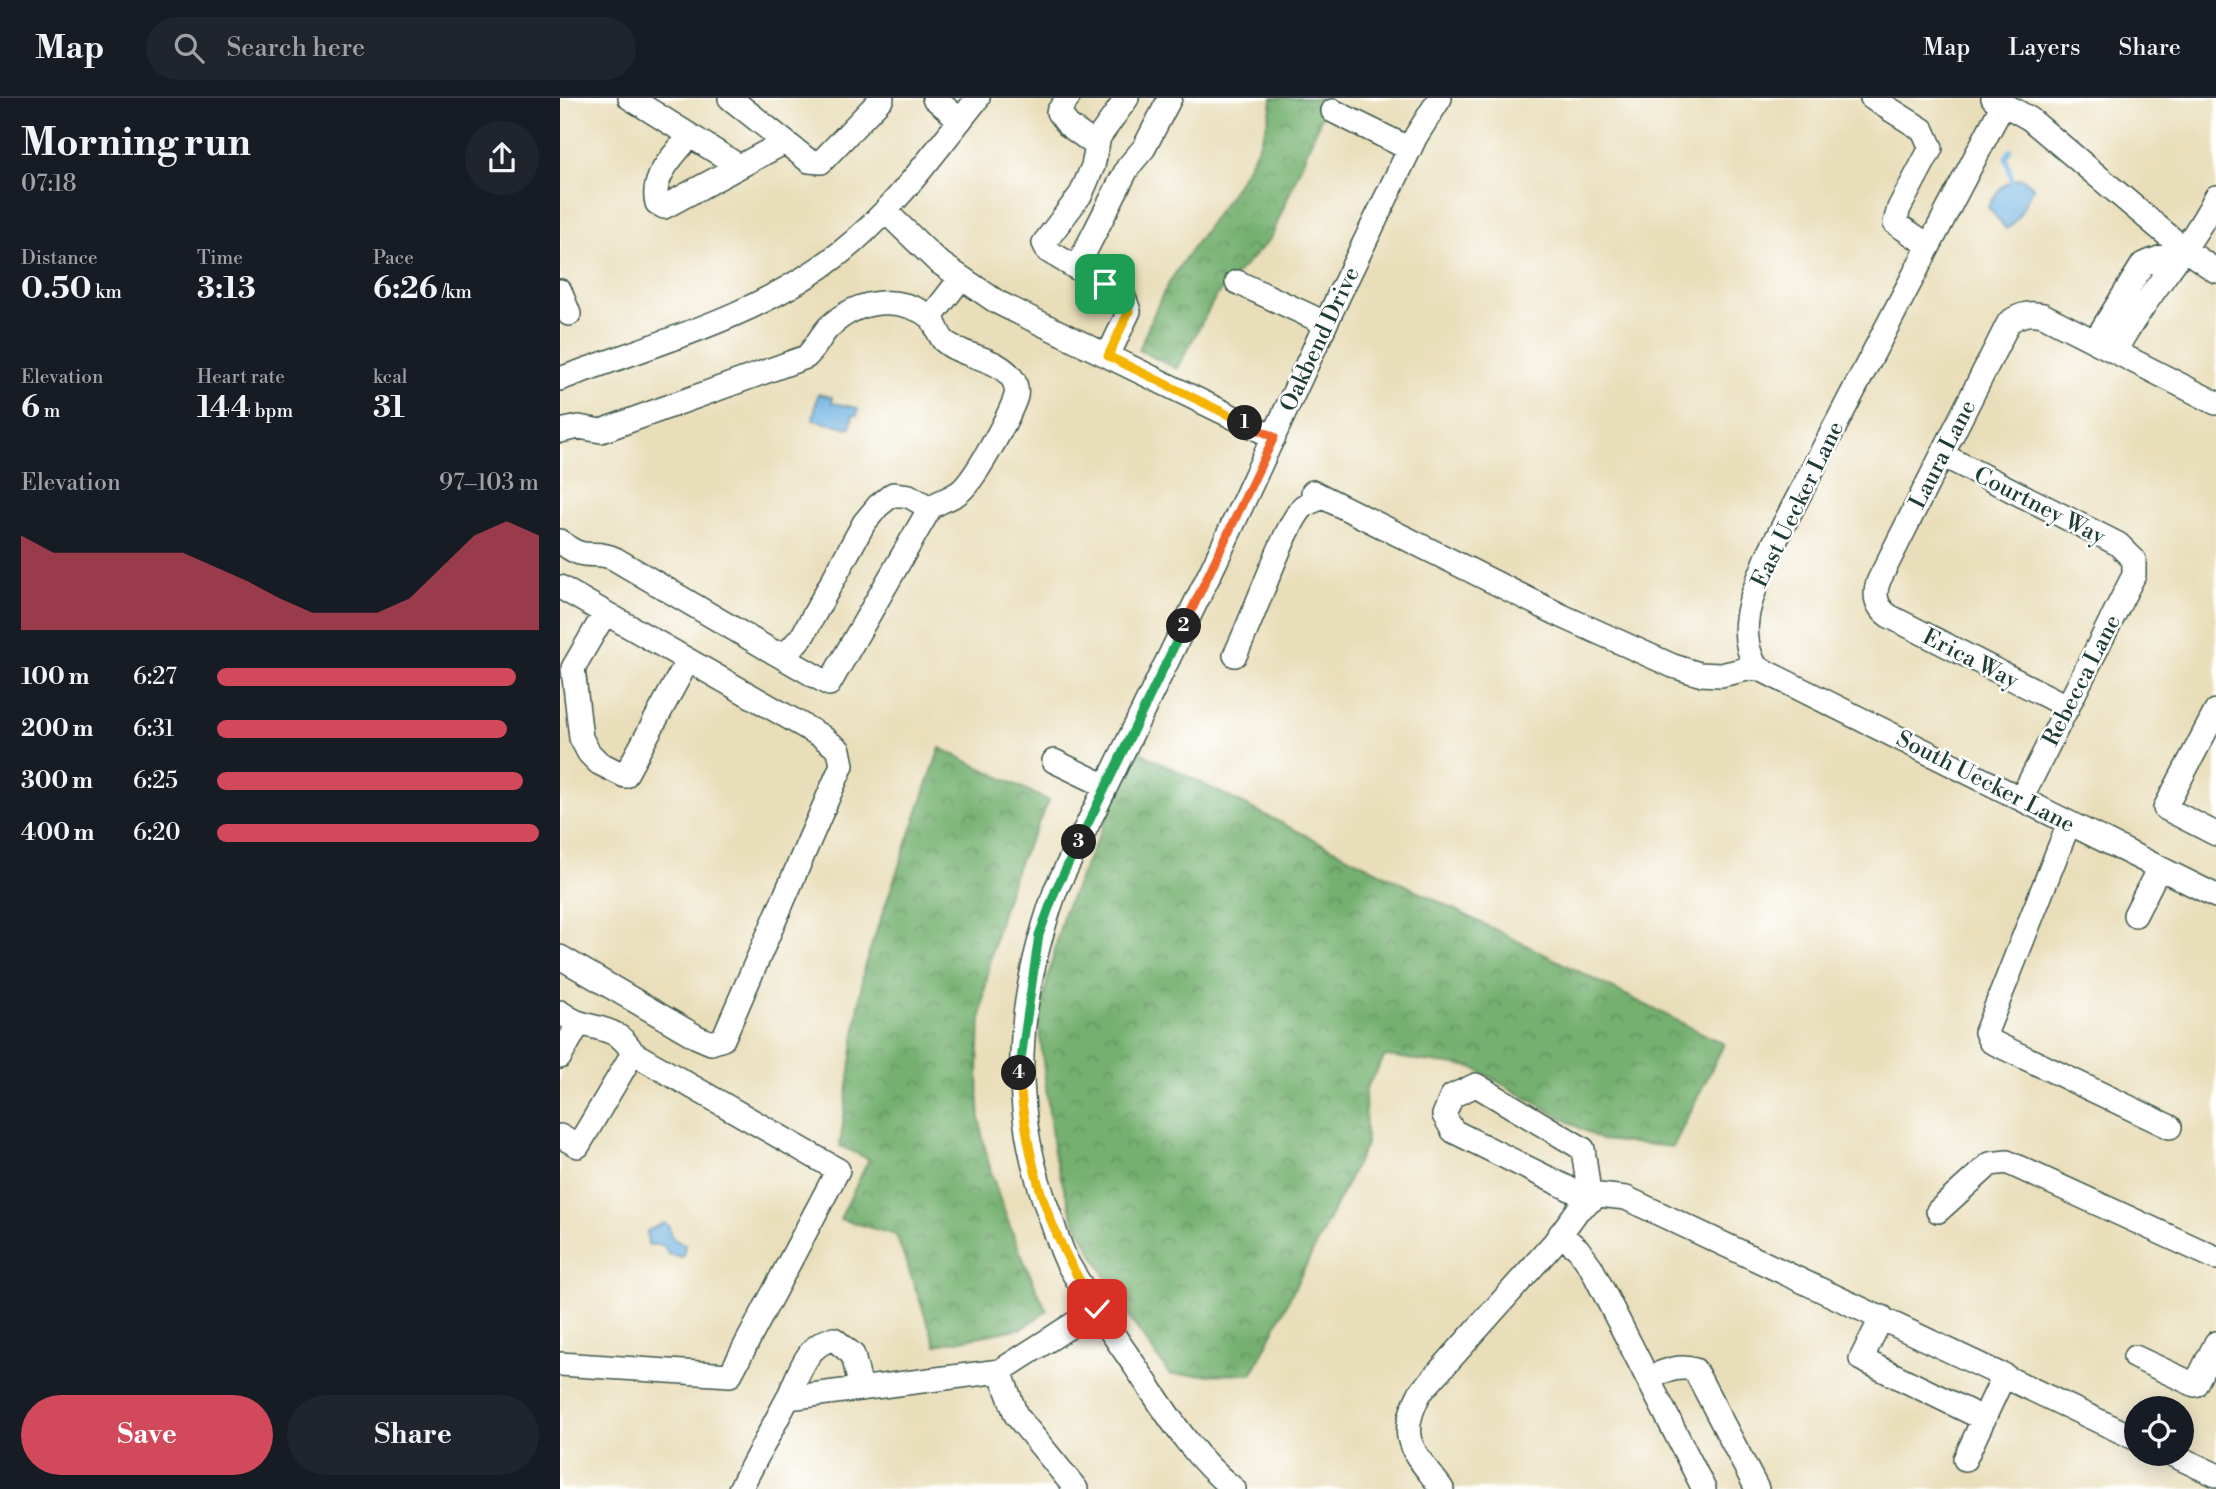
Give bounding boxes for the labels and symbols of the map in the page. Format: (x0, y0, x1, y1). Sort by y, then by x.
pin (1075, 254, 1135, 314)
street label: Oakbend Drive (1274, 263, 1366, 416)
street label: Laura Lane (1904, 395, 1982, 514)
pin: 1 (1228, 406, 1262, 440)
street label: East Uecker Lane (1746, 417, 1850, 592)
street label: Courtney Way (1969, 461, 2111, 551)
pin: 2 (1166, 608, 1202, 644)
street label: Rebecca Lane (2037, 610, 2127, 751)
street label: Erica Way (1918, 623, 2024, 695)
street label: South Uecker Lane (1892, 725, 2079, 839)
pin: 3 (1062, 824, 1096, 860)
pin: 4 (1002, 1056, 1036, 1090)
pin (1067, 1279, 1127, 1339)

